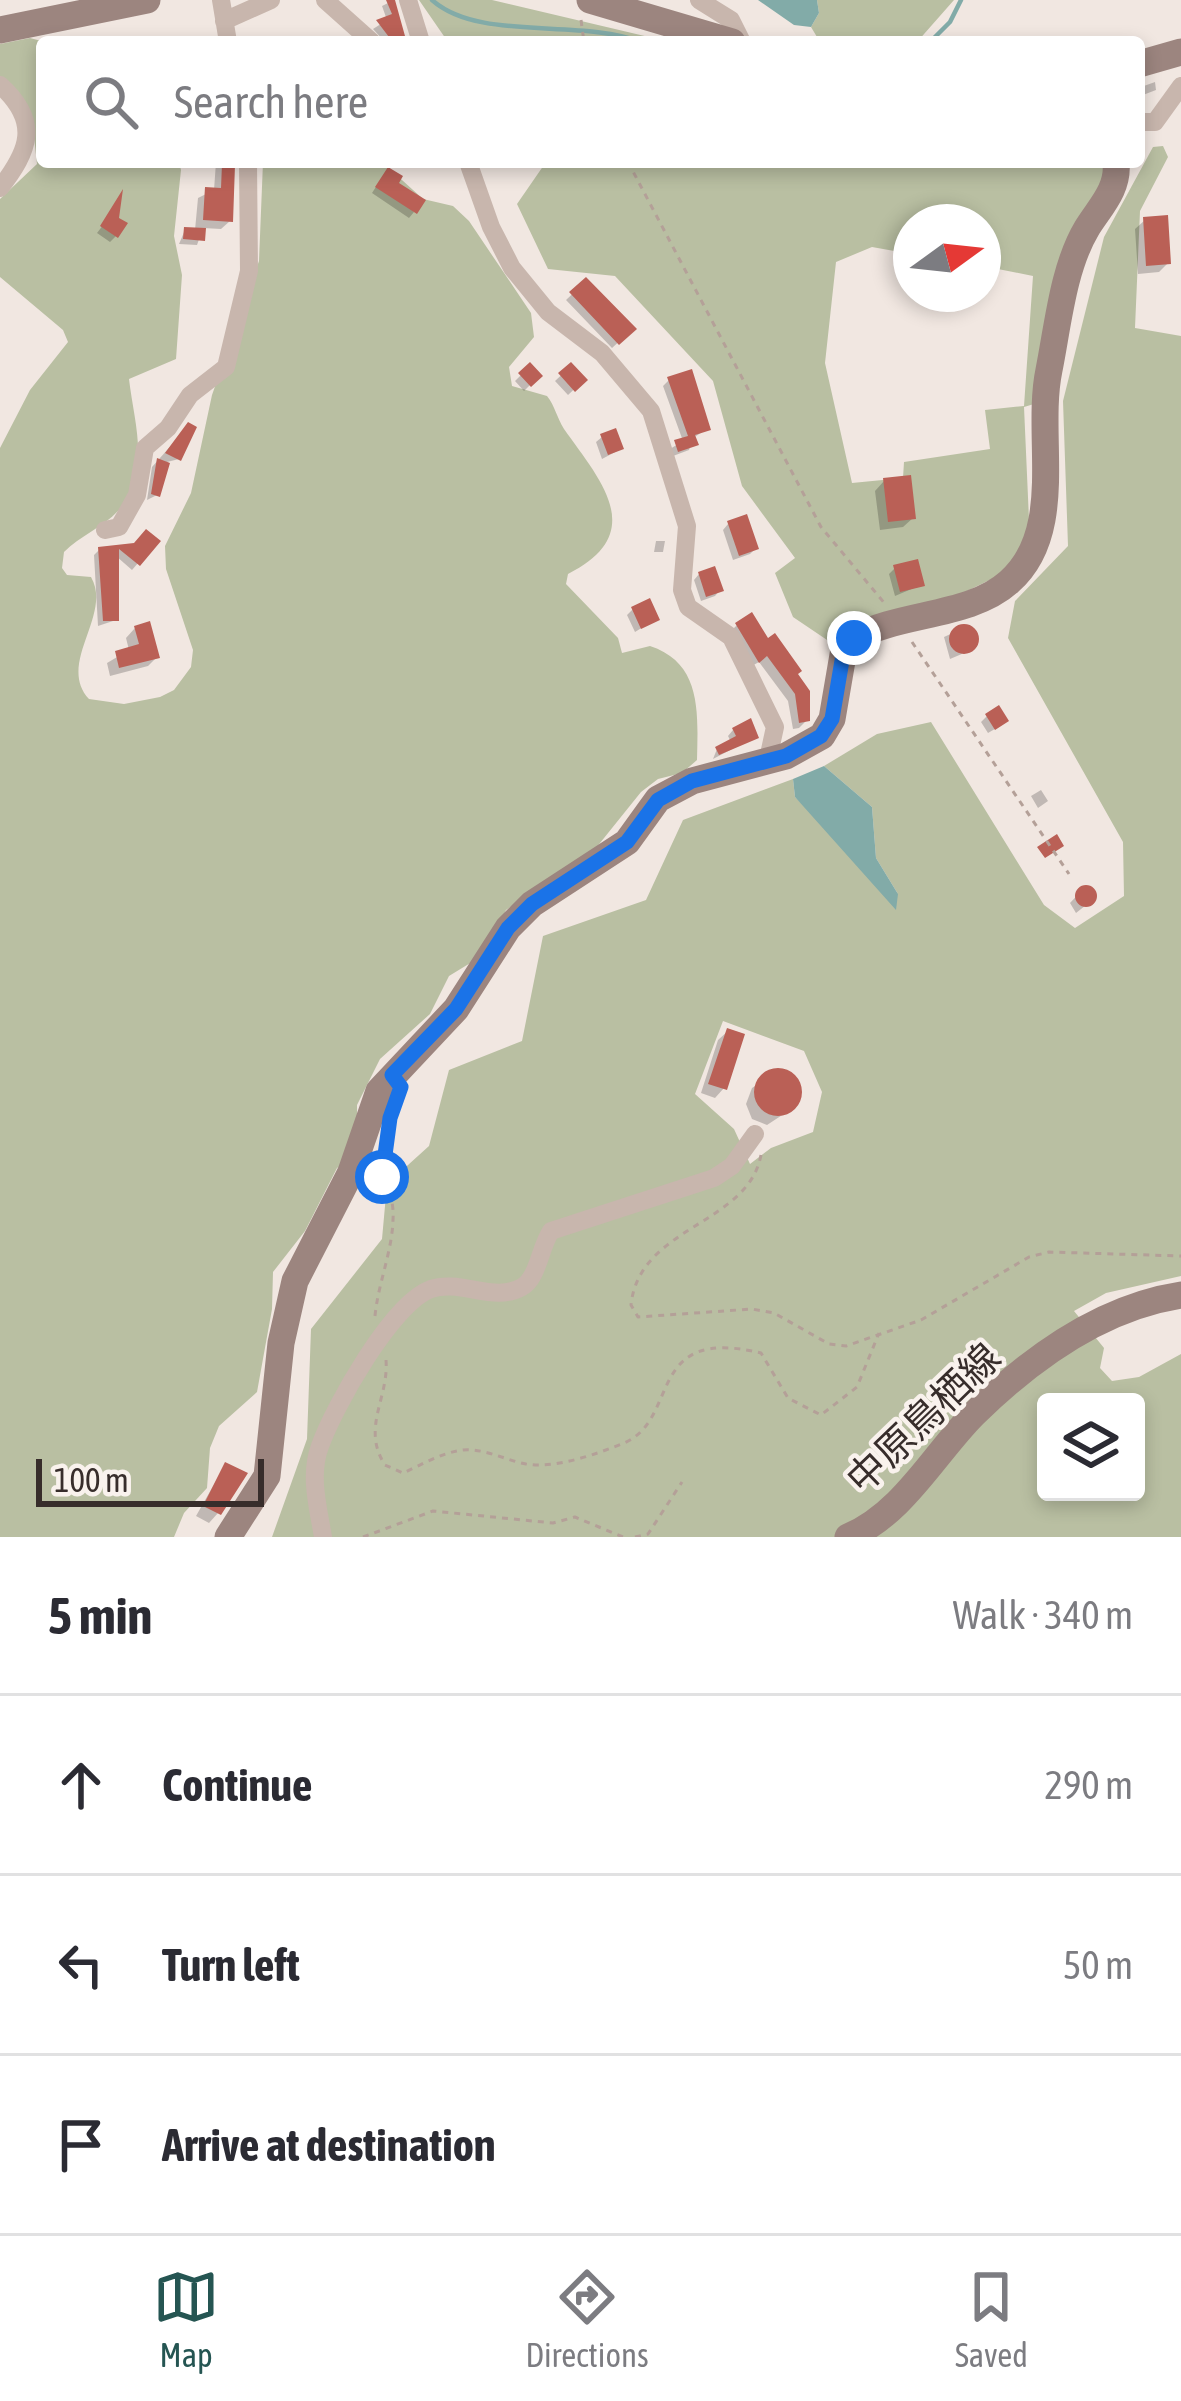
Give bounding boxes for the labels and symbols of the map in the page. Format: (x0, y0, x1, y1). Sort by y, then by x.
north arrow (893, 204, 1001, 312)
route end (827, 611, 881, 665)
route start (355, 1150, 409, 1204)
street label: 中原鳥栖線 (838, 1334, 1008, 1502)
scale bar (36, 1453, 264, 1506)

